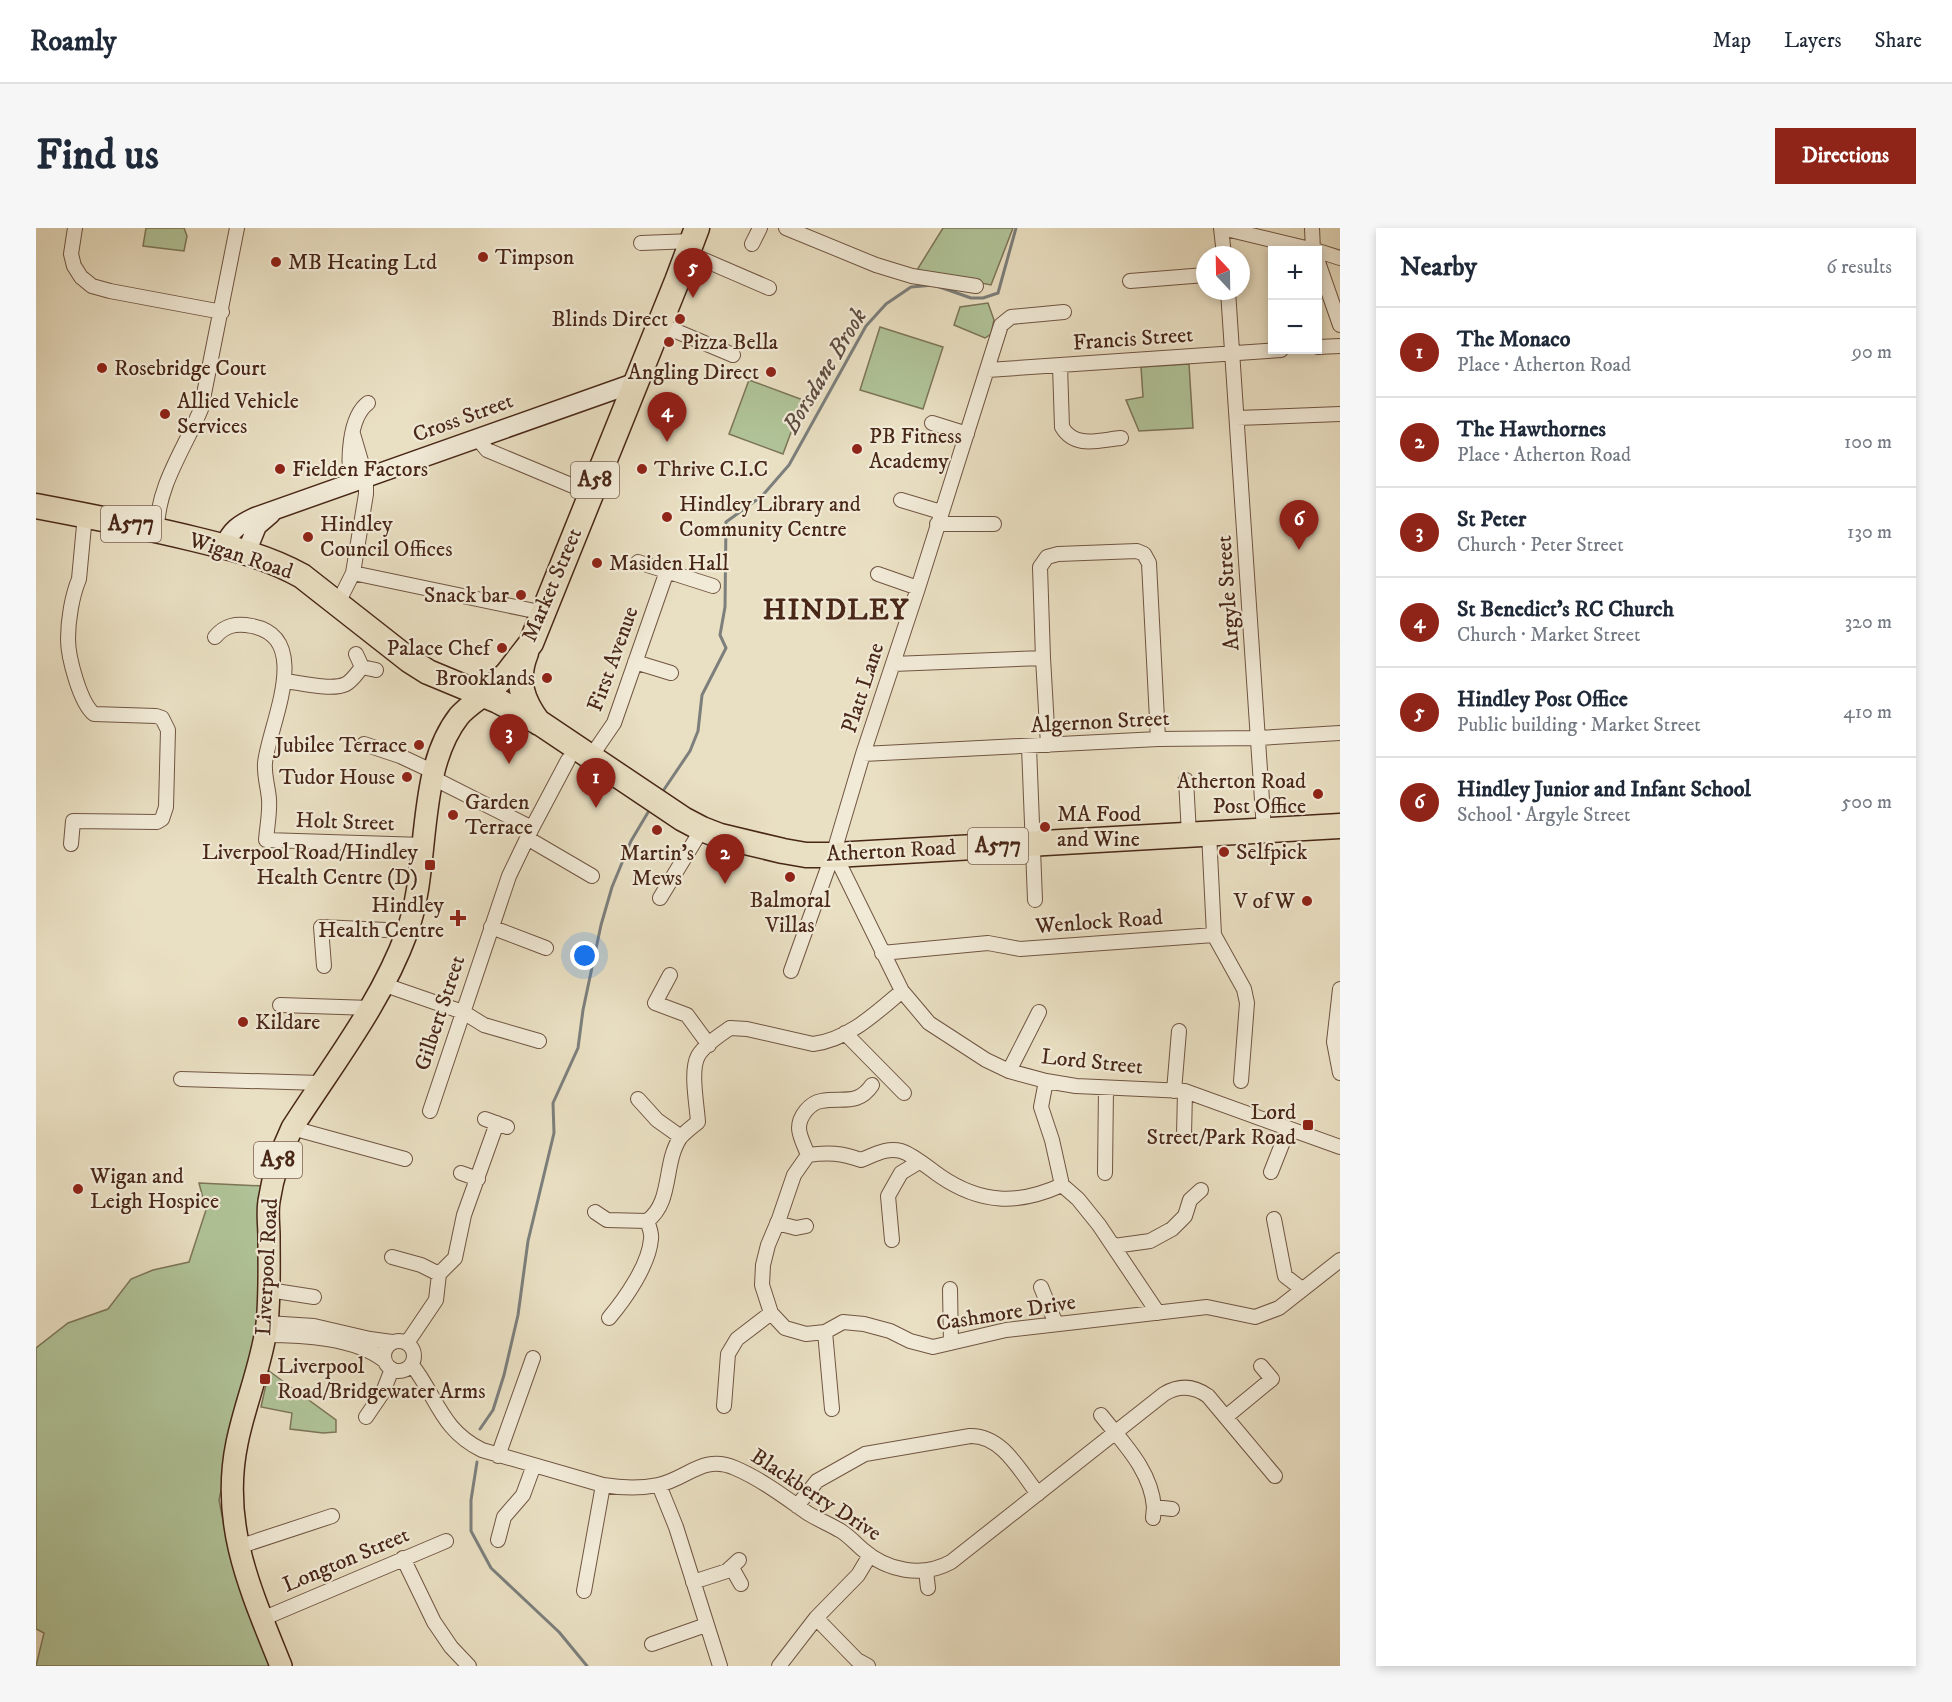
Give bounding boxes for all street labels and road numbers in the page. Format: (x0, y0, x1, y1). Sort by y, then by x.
street label: Francis Street (1072, 321, 1194, 357)
street label: Cross Street (409, 387, 517, 449)
road number: A58 (571, 462, 619, 498)
road number: A577 (101, 506, 161, 542)
street label: Market Street (516, 524, 588, 646)
street label: Wigan Road (185, 526, 296, 585)
street label: Argyle Street (1211, 534, 1245, 652)
street label: First Avenue (582, 603, 644, 715)
street label: Platt Lane (836, 640, 890, 736)
street label: Algernon Street (1030, 705, 1170, 739)
street label: Holt Street (295, 807, 395, 837)
road number: A577 (968, 828, 1028, 864)
street label: Atherton Road (826, 834, 956, 868)
street label: Wenlock Road (1033, 904, 1164, 940)
street label: Gilbert Street (409, 952, 471, 1074)
street label: Lord Street (1040, 1043, 1144, 1081)
road number: A58 (254, 1142, 302, 1178)
street label: Liverpool Road (250, 1198, 284, 1336)
street label: Cashmore Drive (934, 1289, 1078, 1337)
street label: Blackberry Drive (746, 1443, 886, 1547)
street label: Longton Street (279, 1521, 413, 1599)

